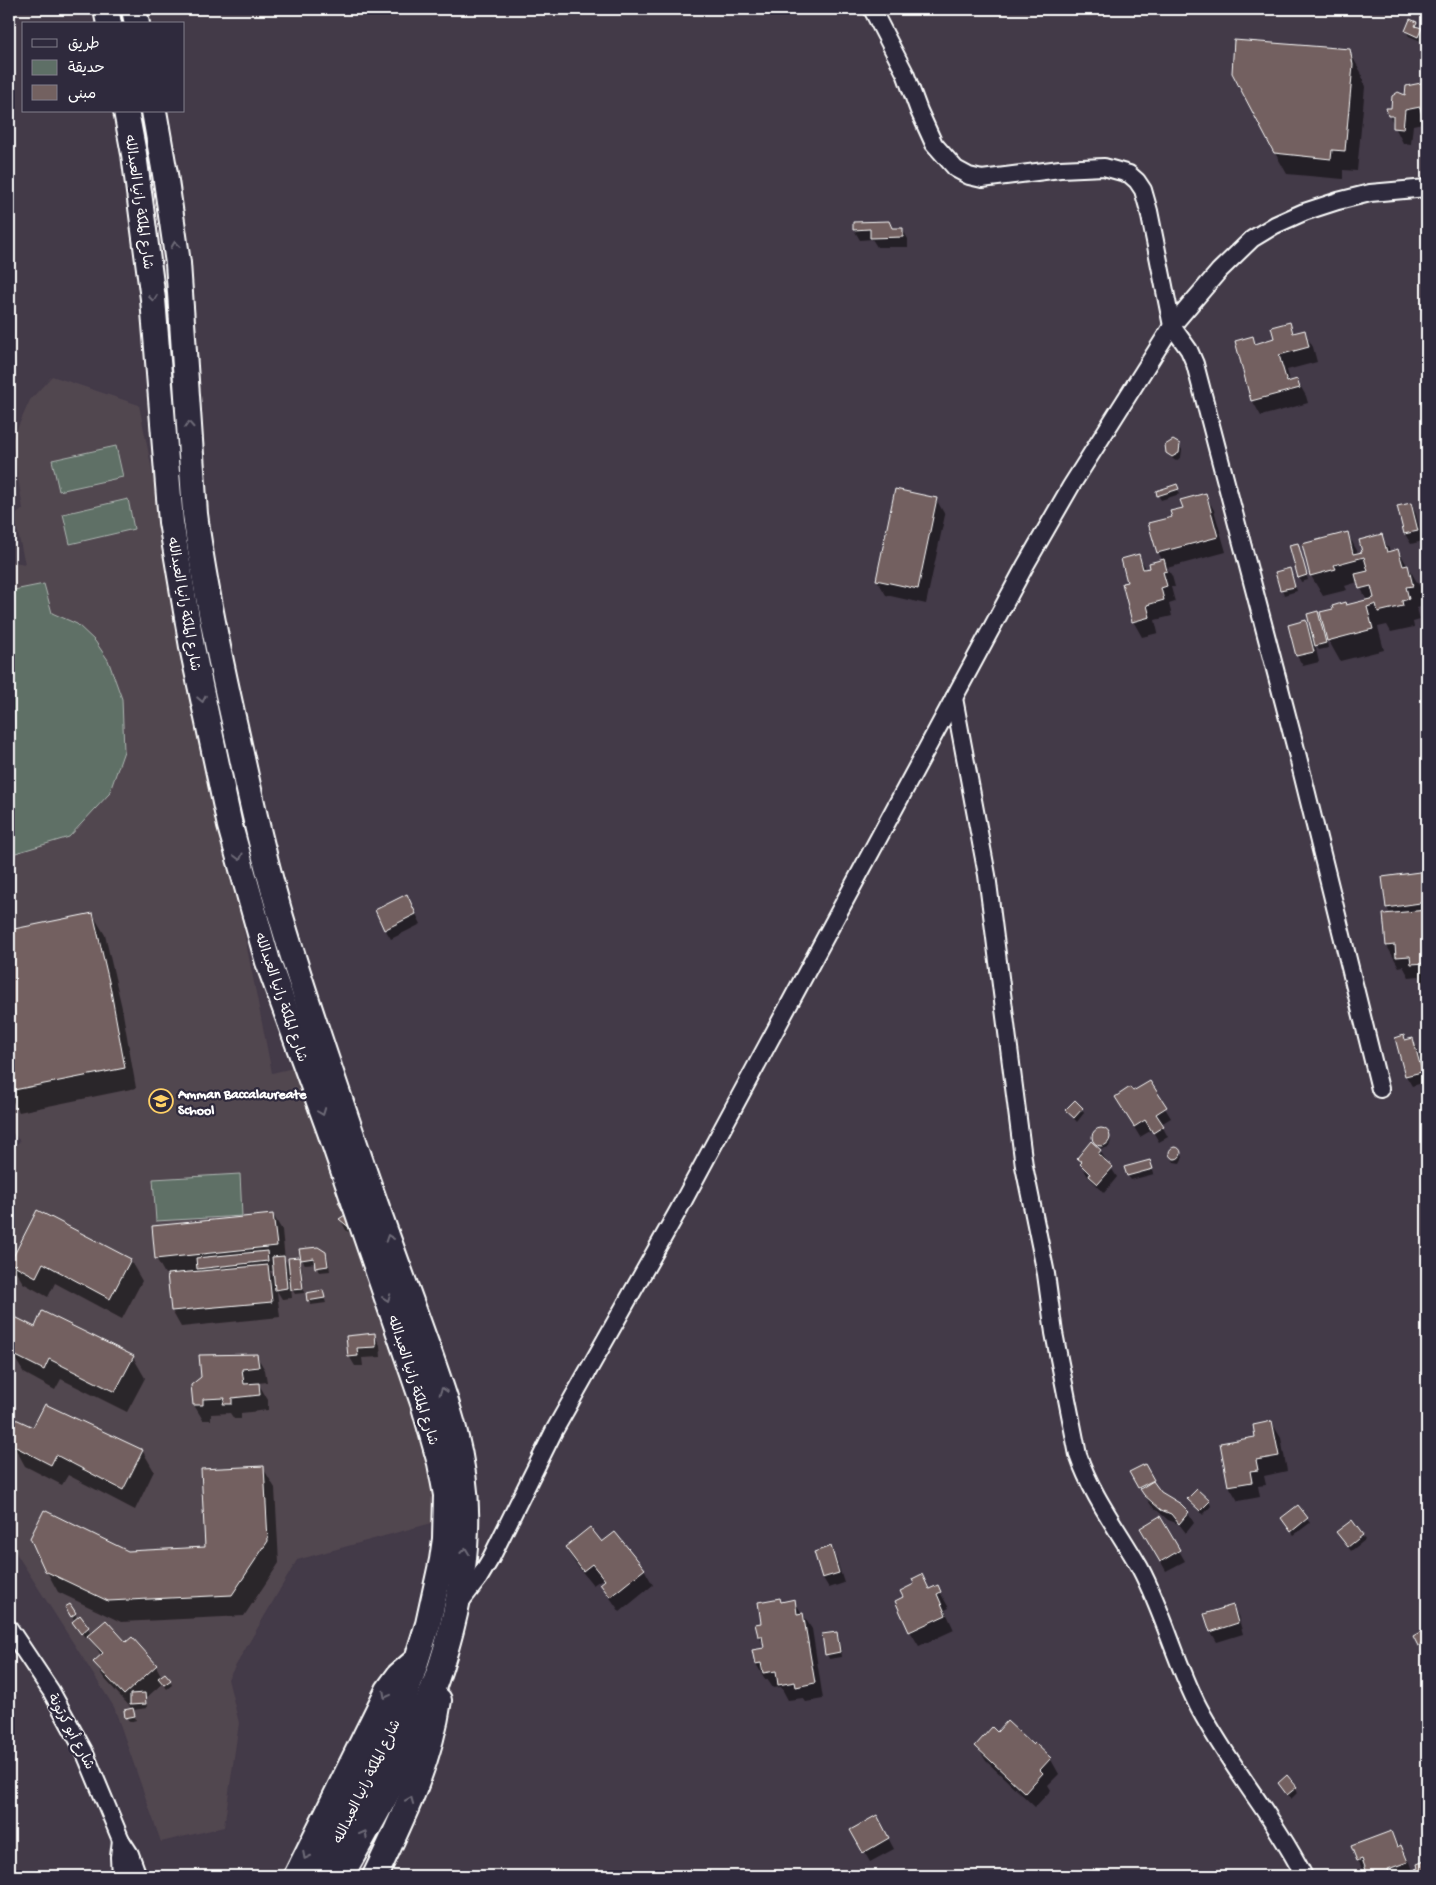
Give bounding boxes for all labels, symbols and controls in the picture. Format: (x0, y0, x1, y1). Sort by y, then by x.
legend (22, 22, 185, 112)
text: طريق (68, 36, 100, 54)
text: حديقة (68, 60, 105, 78)
text: مبنى (68, 86, 96, 104)
street label: شارع الملكة رانيا العبدالله (120, 134, 155, 271)
one-way arrow (171, 241, 181, 250)
one-way arrow (147, 294, 158, 302)
one-way arrow (184, 420, 195, 428)
street label: شارع الملكة رانيا العبدالله (162, 536, 203, 673)
one-way arrow (197, 695, 207, 704)
one-way arrow (234, 853, 244, 861)
street label: شارع الملكة رانيا العبدالله (250, 931, 310, 1065)
place label: Amman Baccalaureate School (177, 1087, 307, 1120)
school or university icon: Amman Baccalaureate School (148, 1088, 174, 1114)
one-way arrow (316, 1107, 326, 1115)
one-way arrow (385, 1234, 395, 1243)
one-way arrow (381, 1293, 391, 1302)
street label: شارع الملكة رانيا العبدالله (383, 1314, 441, 1448)
one-way arrow (438, 1388, 448, 1396)
one-way arrow (459, 1546, 470, 1554)
street label: شارع أبو كرتونة (43, 1690, 99, 1773)
one-way arrow (382, 1690, 392, 1699)
street label: شارع الملكة رانيا العبدالله (331, 1717, 406, 1847)
one-way arrow (404, 1796, 414, 1805)
one-way arrow (358, 1830, 368, 1839)
one-way arrow (302, 1851, 312, 1860)

